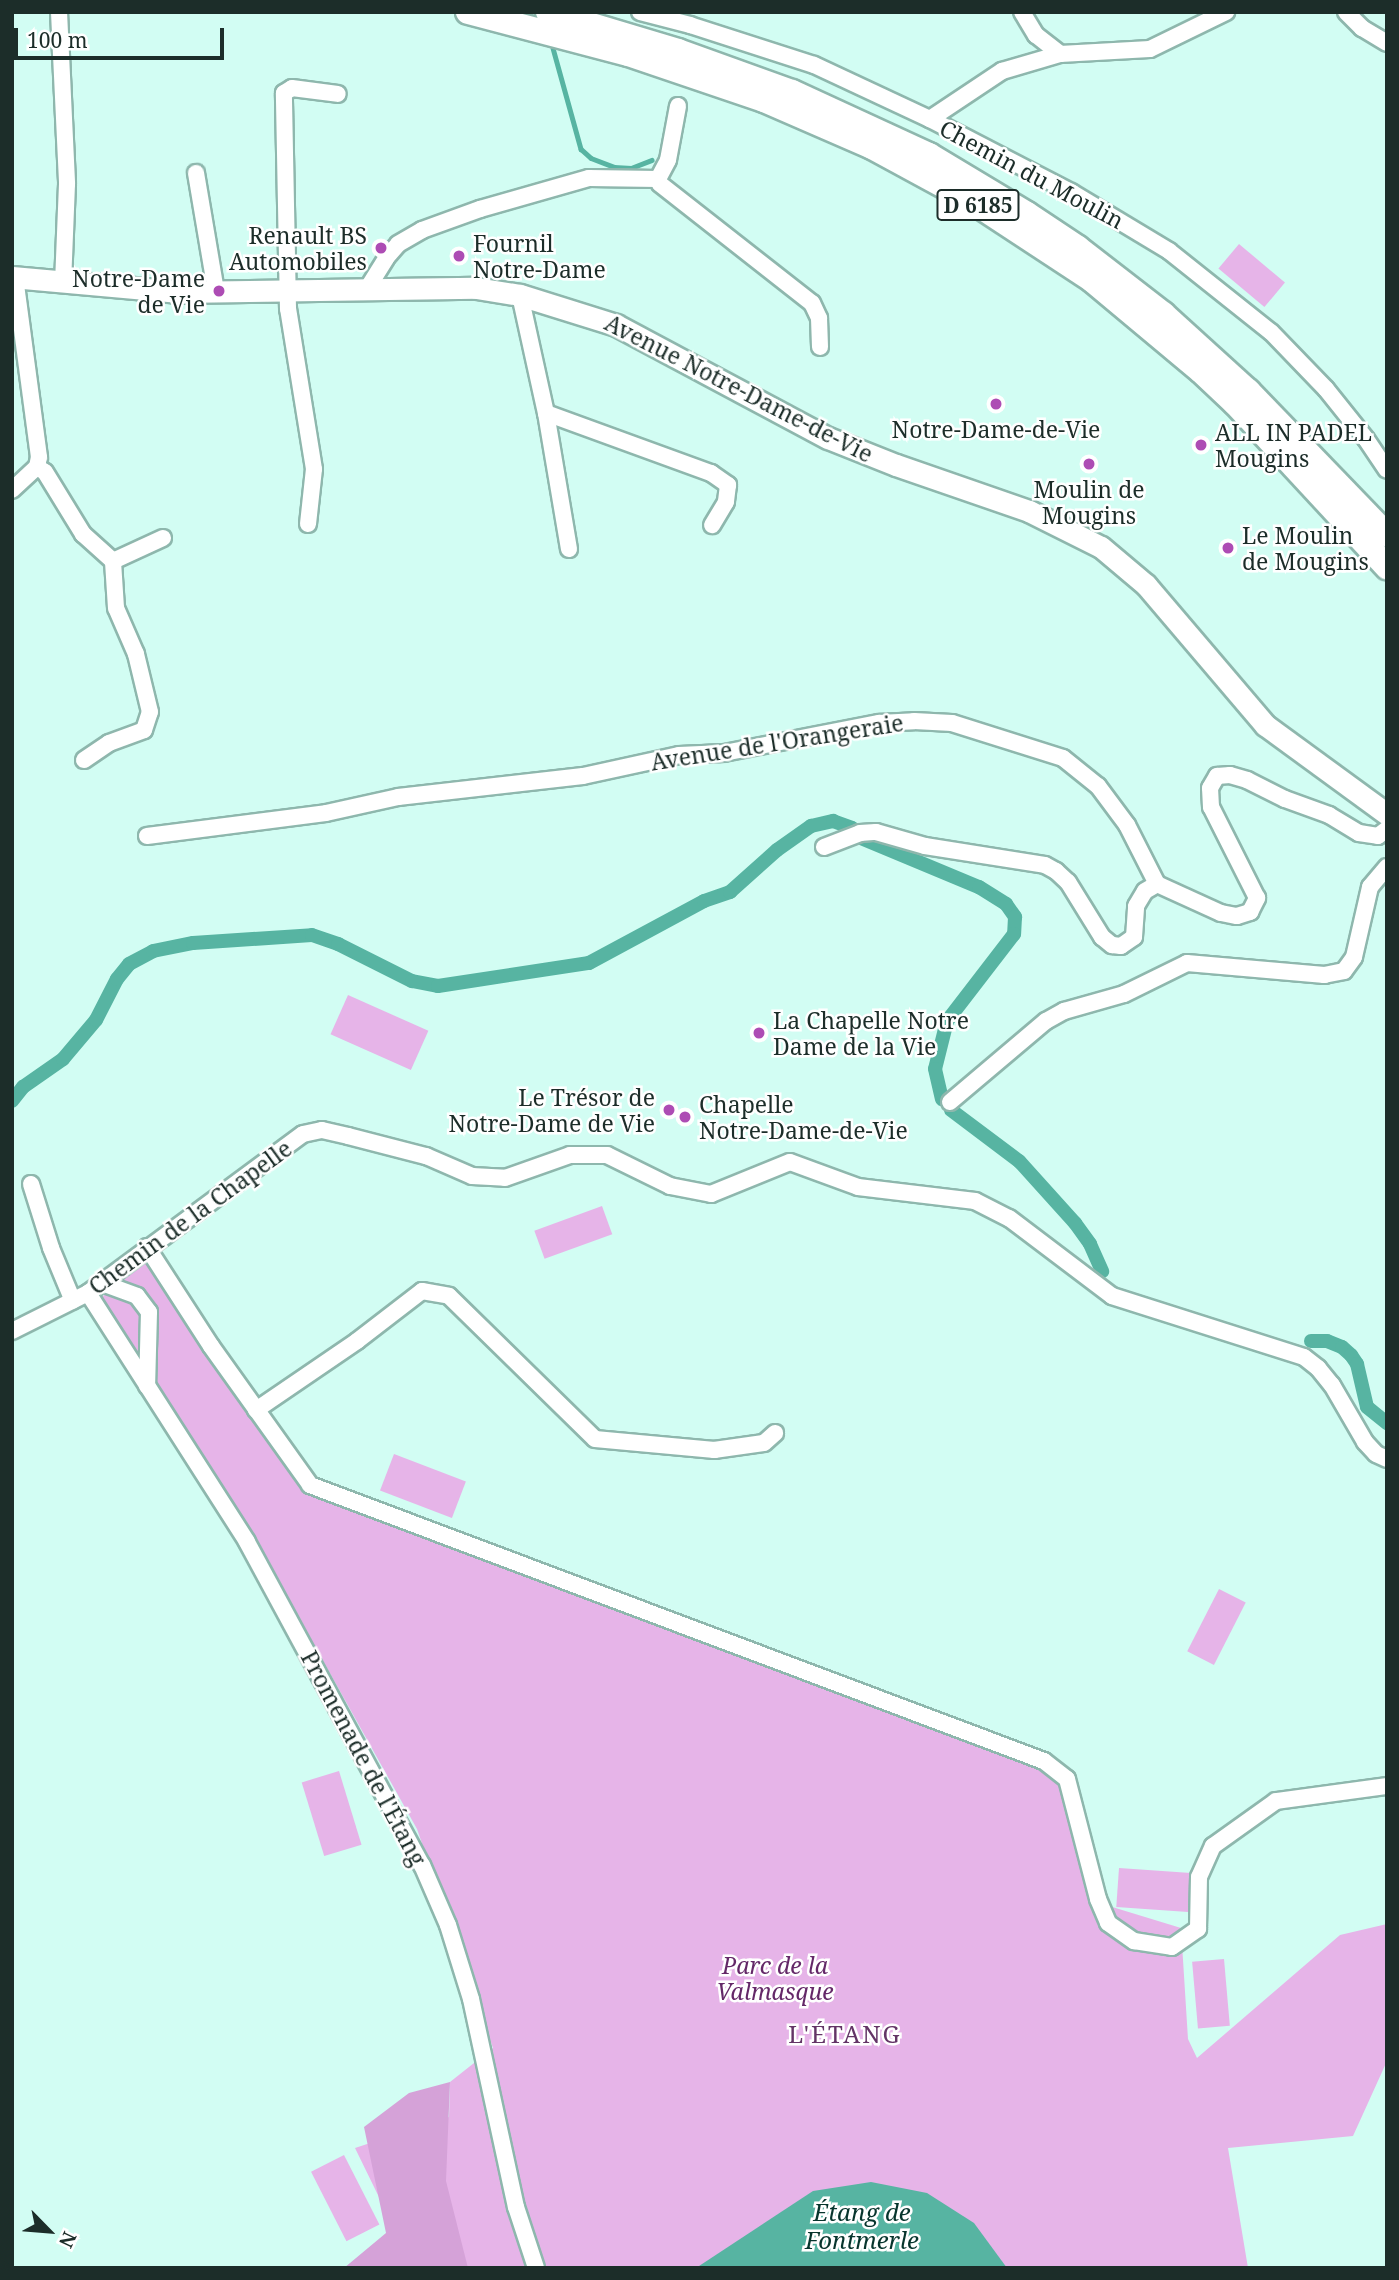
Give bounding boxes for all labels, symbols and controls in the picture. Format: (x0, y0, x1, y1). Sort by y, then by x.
scale bar (18, 14, 228, 58)
text: 100 m (27, 26, 88, 54)
street label: Chemin du Moulin (935, 114, 1129, 234)
road number: D 6185 (936, 188, 1020, 222)
place label: Renault BS Automobiles (229, 221, 367, 275)
place label: Fournil Notre-Dame (473, 229, 606, 283)
marker: Renault BS Automobiles (373, 240, 389, 256)
marker: Fournil Notre-Dame (451, 248, 467, 264)
place label: Notre-Dame de Vie (72, 264, 205, 318)
marker: Notre-Dame de Vie (211, 283, 227, 299)
street label: Avenue Notre-Dame-de-Vie (600, 308, 878, 468)
marker: Notre-Dame-de-Vie (988, 396, 1004, 412)
place label: Notre-Dame-de-Vie (892, 415, 1100, 443)
place label: ALL IN PADEL Mougins (1215, 418, 1372, 472)
marker: ALL IN PADEL Mougins (1193, 437, 1209, 453)
marker: Moulin de Mougins (1081, 456, 1097, 472)
place label: Moulin de Mougins (1033, 475, 1145, 529)
place label: Le Moulin de Mougins (1242, 521, 1369, 575)
marker: Le Moulin de Mougins (1220, 540, 1236, 556)
street label: Avenue de l'Orangeraie (649, 708, 905, 776)
place label: La Chapelle Notre Dame de la Vie (773, 1006, 969, 1060)
marker: La Chapelle Notre Dame de la Vie (751, 1025, 767, 1041)
place label: Le Trésor de Notre-Dame de Vie (449, 1083, 655, 1137)
place label: Chapelle Notre-Dame-de-Vie (699, 1090, 908, 1144)
marker: Le Trésor de Notre-Dame de Vie (661, 1102, 677, 1118)
marker: Chapelle Notre-Dame-de-Vie (677, 1109, 693, 1125)
street label: Chemin de la Chapelle (83, 1134, 297, 1300)
street label: Promenade de l'Étang (296, 1646, 432, 1870)
park label: Parc de la Valmasque (716, 1951, 834, 2005)
district label: L'ÉTANG (789, 2020, 901, 2048)
north arrow (14, 2196, 84, 2266)
water label: Étang de Fontmerle (805, 2198, 919, 2254)
text: N (53, 2228, 83, 2252)

